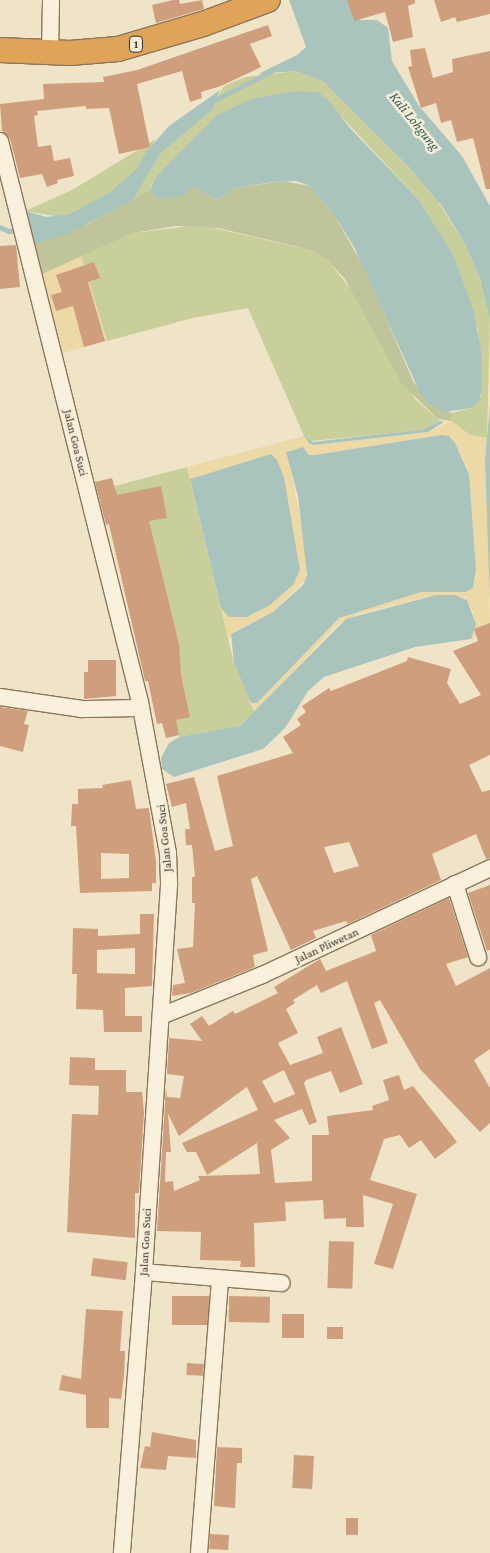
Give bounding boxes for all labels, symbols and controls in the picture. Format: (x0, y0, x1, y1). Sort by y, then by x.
road number: 1 (128, 36, 144, 52)
water label: Kali Lohgung (386, 88, 444, 154)
street label: Jalan Goa Suci (60, 408, 90, 478)
street label: Jalan Goa Suci (154, 803, 176, 873)
street label: Jalan Pliwetan (293, 925, 361, 967)
street label: Jalan Goa Suci (137, 1208, 155, 1276)

